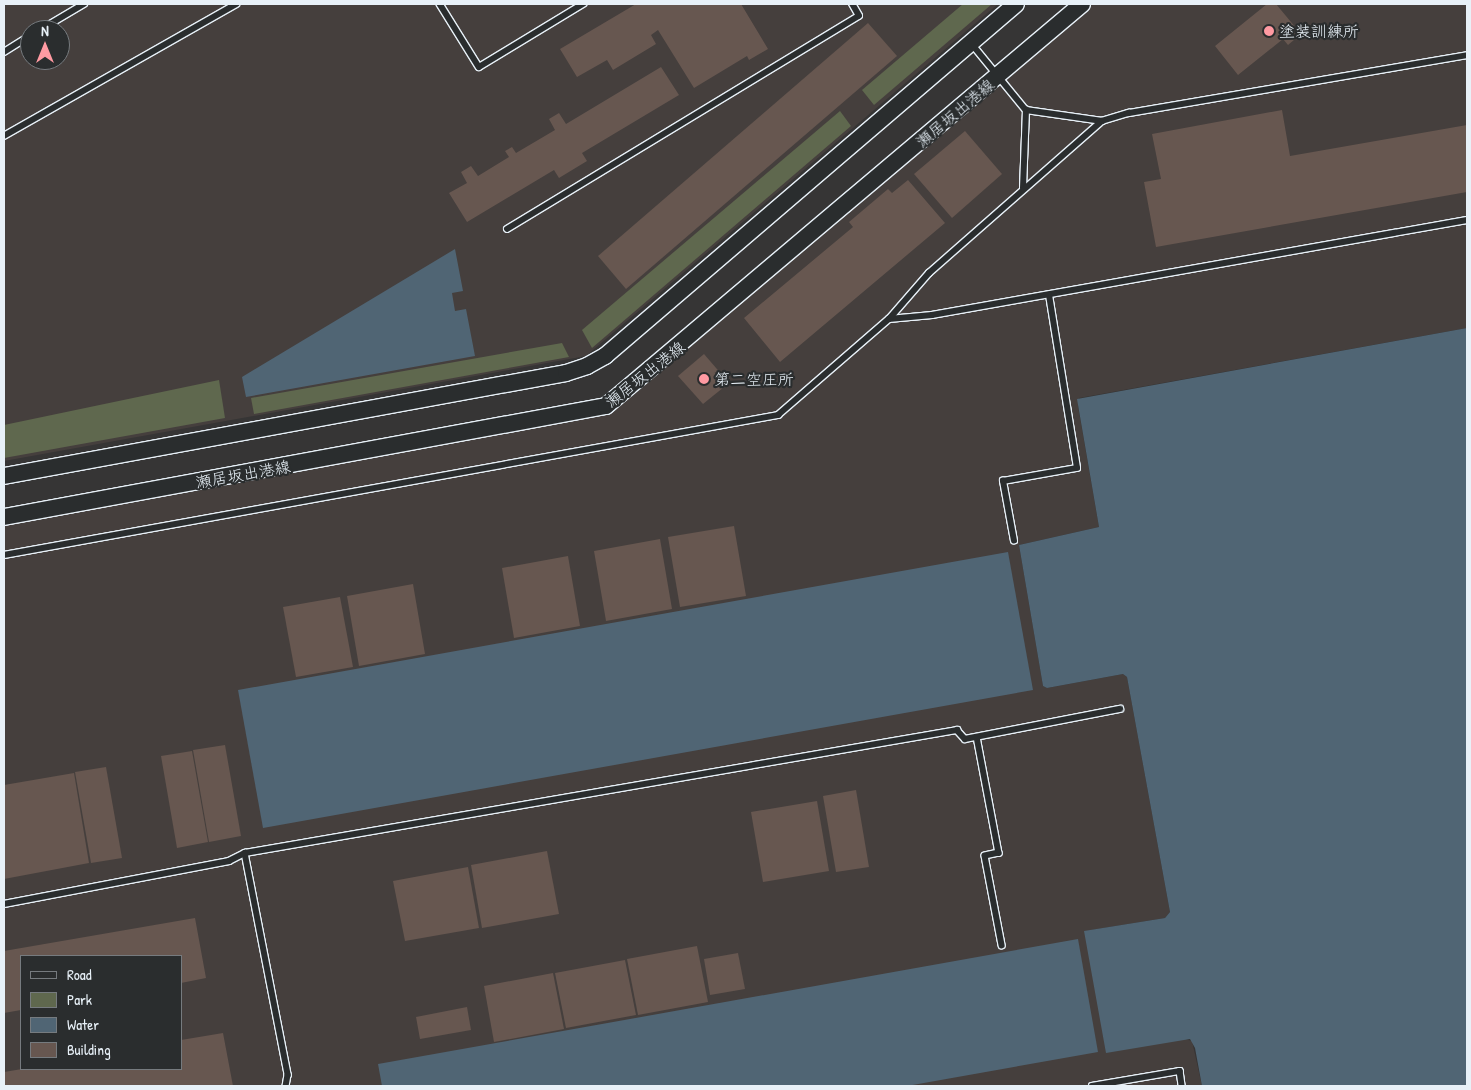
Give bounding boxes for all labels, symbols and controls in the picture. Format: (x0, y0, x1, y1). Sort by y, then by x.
north arrow (20, 20, 70, 70)
text: N (41, 21, 49, 40)
place label: 塗装訓練所 (1279, 21, 1359, 41)
marker: 塗装訓練所 (1263, 25, 1275, 37)
street label: 瀬居坂出港線 (912, 75, 998, 151)
street label: 瀬居坂出港線 (601, 337, 689, 411)
place label: 第二空圧所 (714, 369, 794, 389)
marker: 第二空圧所 (698, 373, 710, 385)
street label: 瀬居坂出港線 (194, 456, 292, 492)
legend (20, 955, 182, 1070)
text: Road (67, 964, 92, 985)
text: Park (67, 989, 92, 1010)
text: Water (67, 1014, 99, 1035)
text: Building (67, 1039, 111, 1060)

